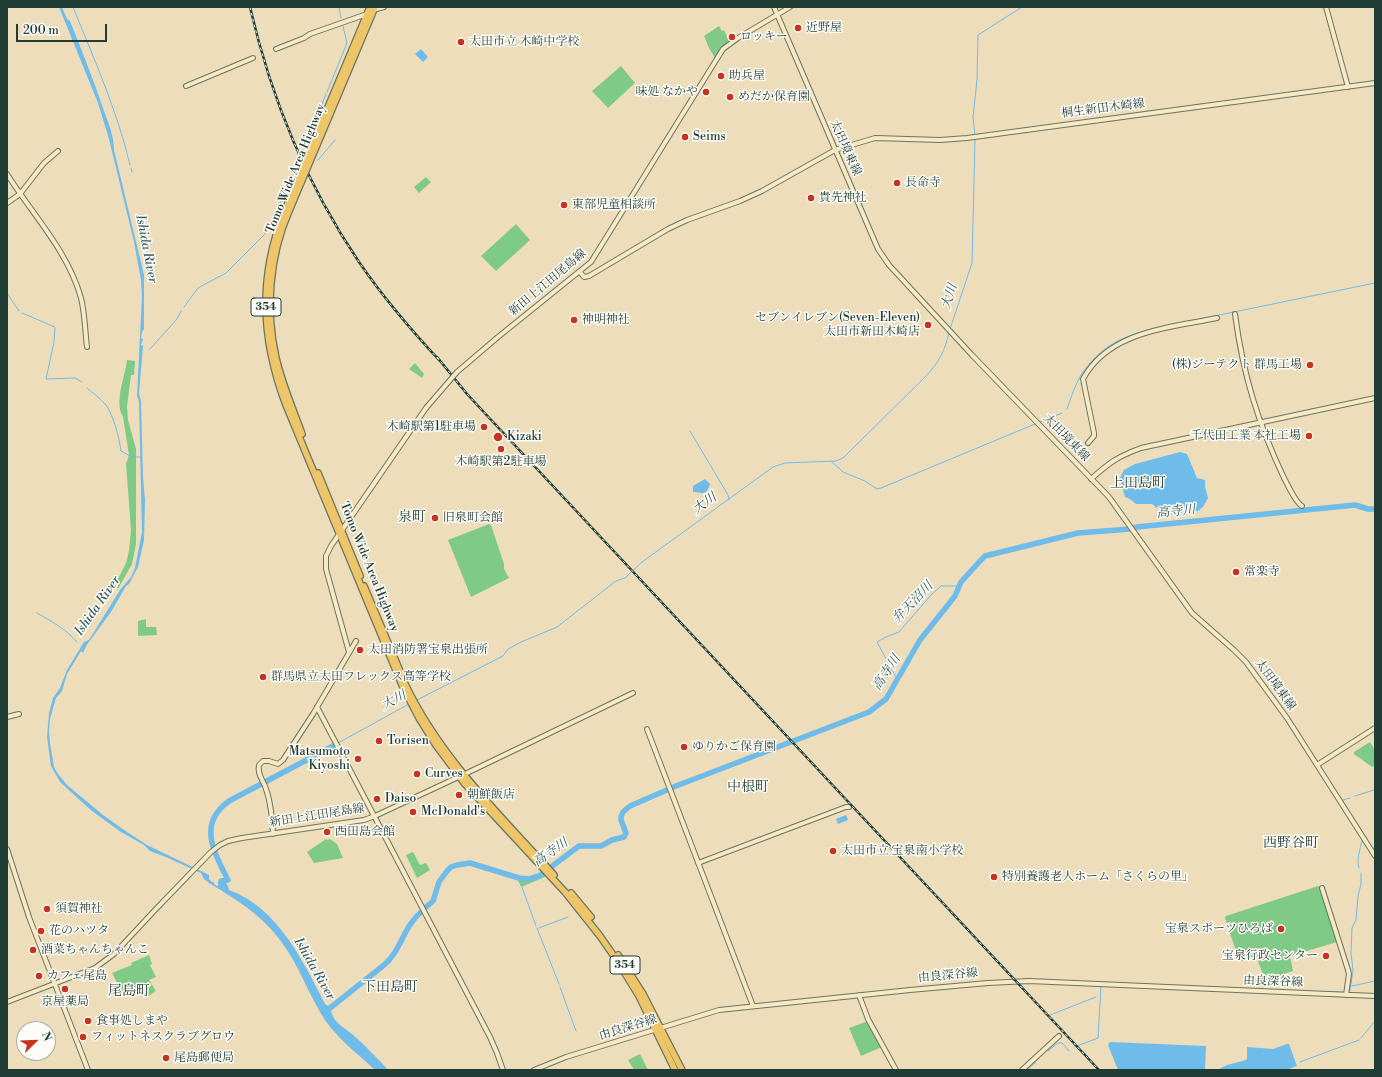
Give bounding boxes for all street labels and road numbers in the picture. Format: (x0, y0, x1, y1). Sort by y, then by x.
street label: 桐生新田木崎線 (1060, 97, 1146, 121)
street label: Tomo Wide Area Highway (263, 102, 329, 236)
street label: 太田境東線 (826, 118, 864, 178)
street label: 新田上江田尾島線 (507, 247, 589, 319)
road number: 354 (251, 298, 281, 316)
street label: 太田境東線 (1040, 411, 1092, 465)
street label: Tomo Wide Area Highway (336, 500, 402, 634)
street label: 太田境東線 (1252, 656, 1298, 714)
street label: 新田上江田尾島線 (268, 801, 366, 831)
road number: 354 (610, 956, 640, 974)
street label: 由良深谷線 (917, 966, 979, 986)
street label: 由良深谷線 (1243, 974, 1303, 990)
street label: 由良深谷線 (597, 1012, 659, 1044)

